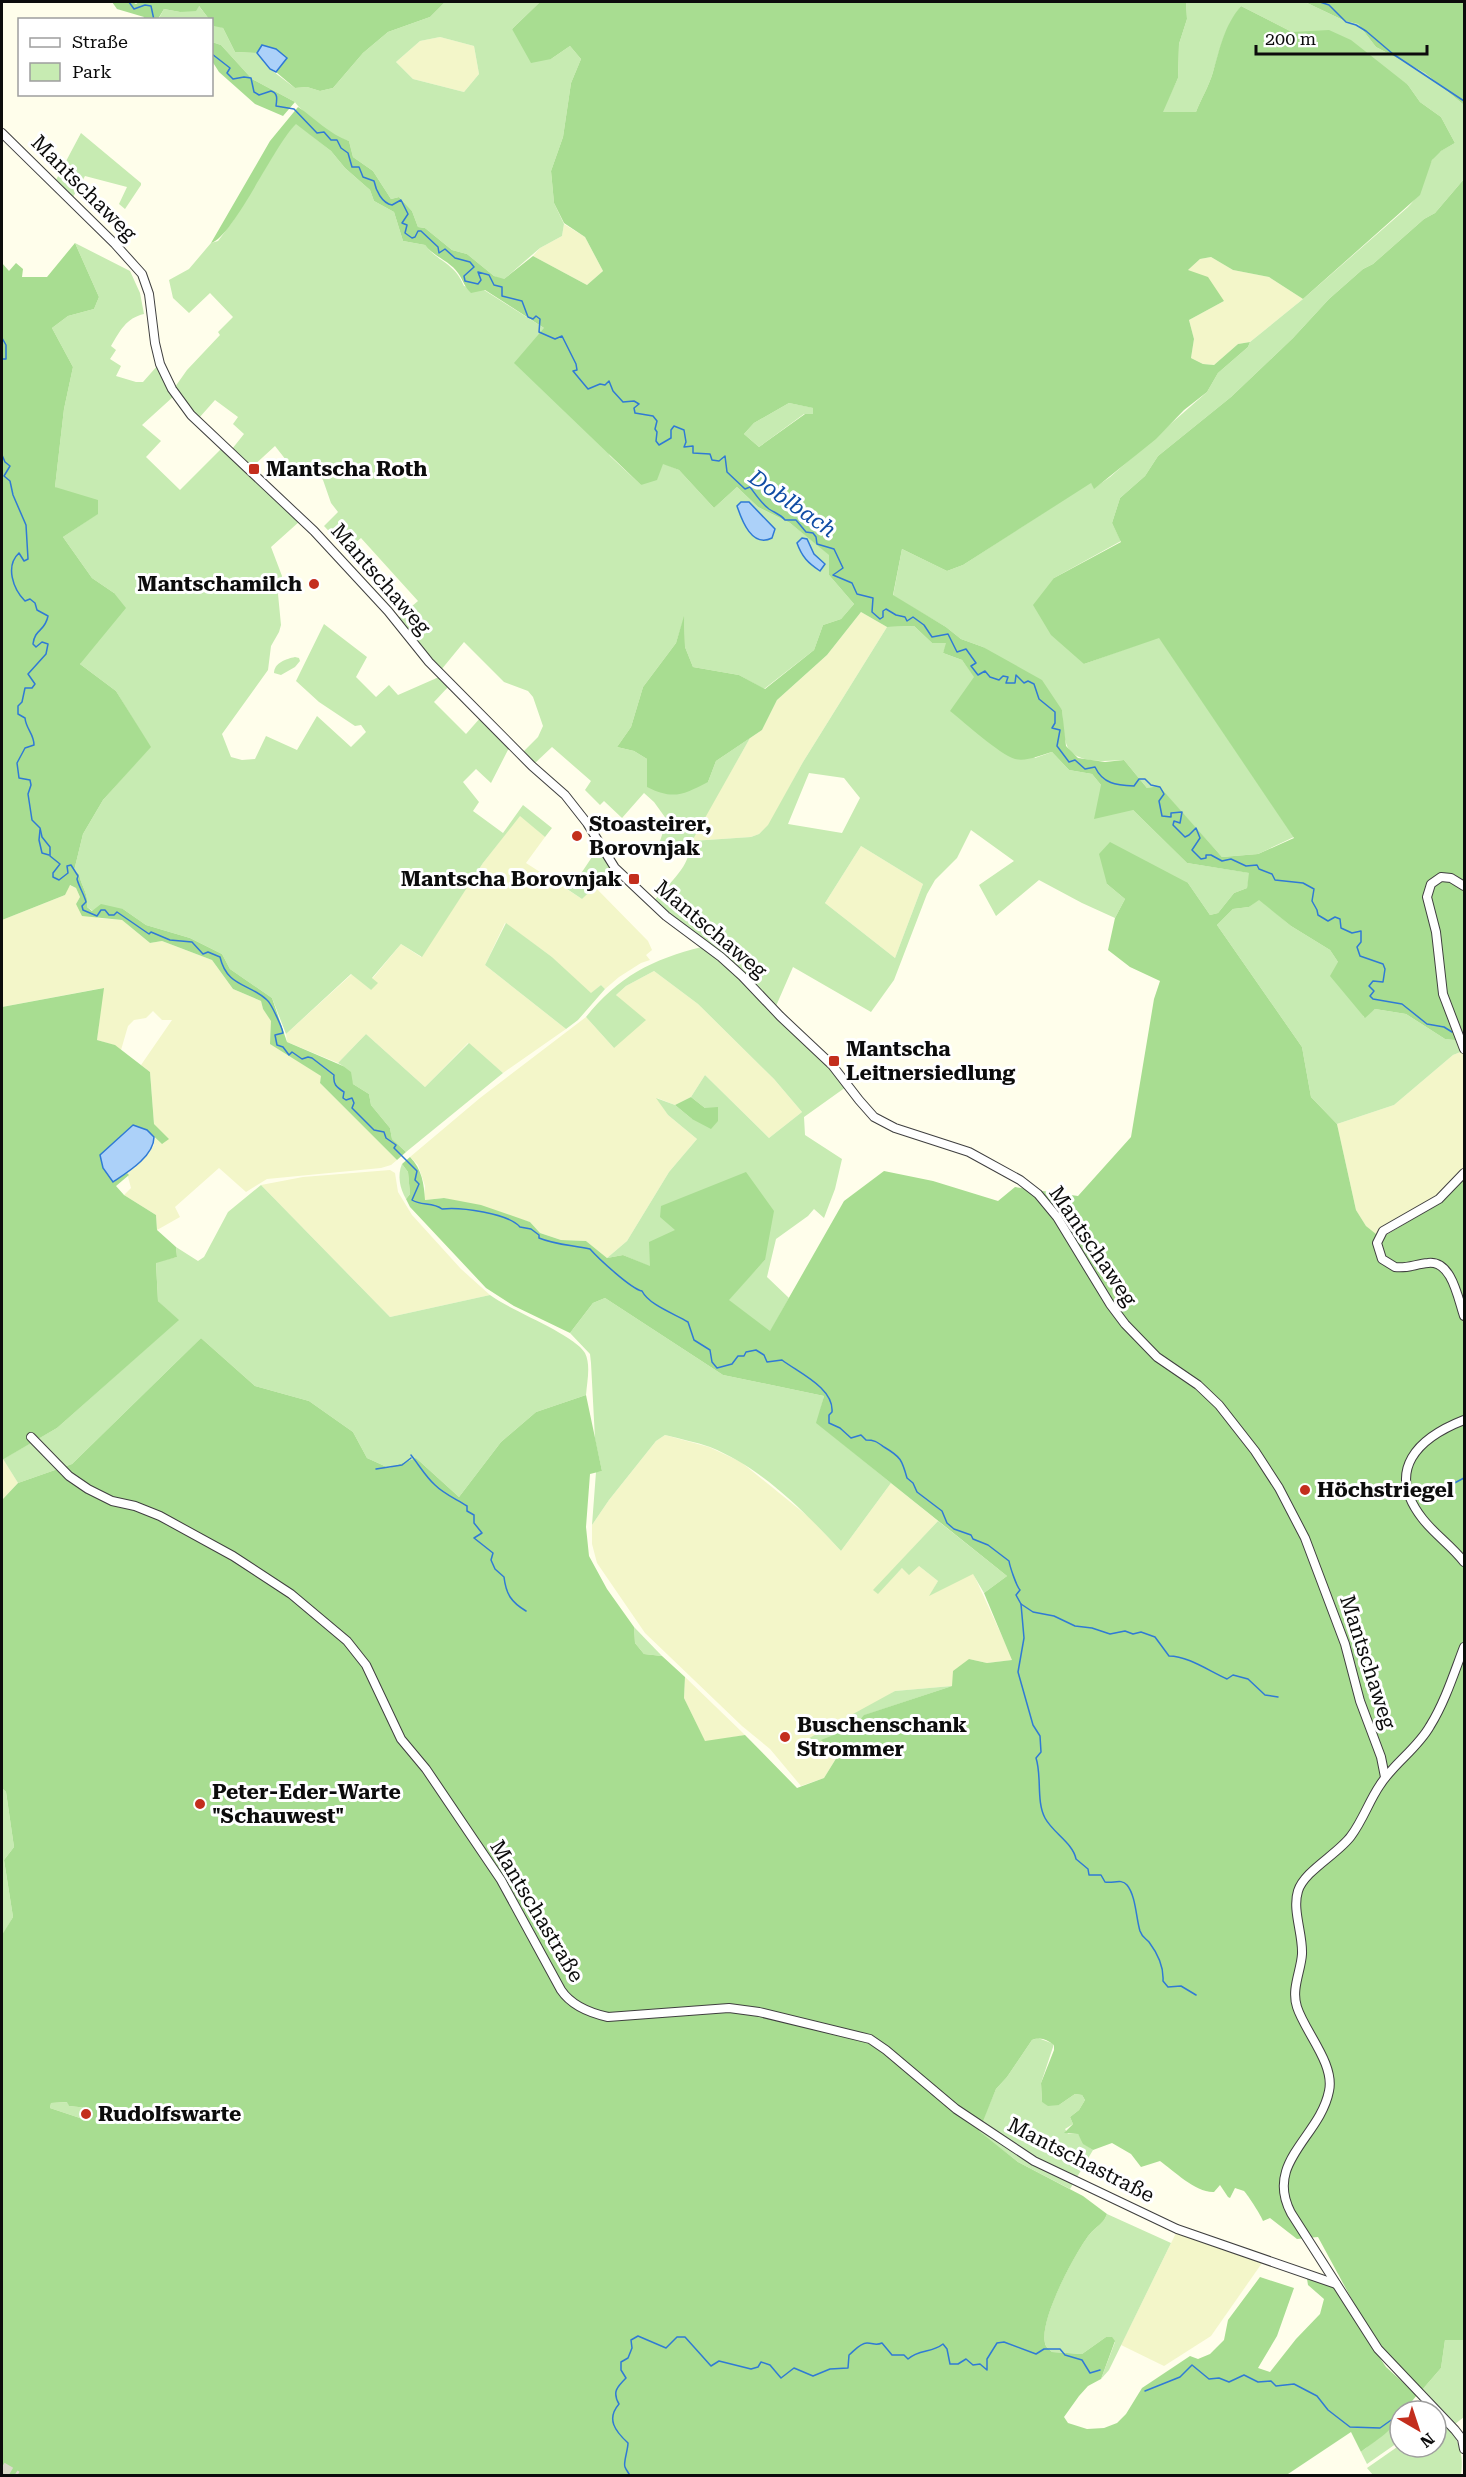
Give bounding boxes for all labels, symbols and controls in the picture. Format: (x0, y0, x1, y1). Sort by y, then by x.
legend (18, 18, 213, 96)
scale bar (1256, 18, 1427, 56)
text: 200 m (1265, 28, 1316, 49)
text: Straße (72, 31, 128, 52)
text: Park (72, 61, 112, 82)
street label: Mantschaweg (26, 130, 142, 246)
place label: Mantscha Roth (266, 457, 427, 481)
marker: Mantscha Roth (247, 462, 261, 476)
water label: Doblbach (744, 464, 841, 542)
street label: Mantschaweg (326, 519, 436, 639)
place label: Mantschamilch (137, 572, 302, 596)
marker: Mantschamilch (307, 577, 321, 591)
place label: Stoasteirer, Borovnjak (589, 812, 712, 860)
marker: Stoasteirer, Borovnjak (570, 829, 584, 843)
place label: Mantscha Borovnjak (401, 867, 623, 891)
marker: Mantscha Borovnjak (627, 872, 641, 886)
street label: Mantschaweg (650, 875, 772, 983)
place label: Mantscha Leitnersiedlung (846, 1037, 1015, 1085)
marker: Mantscha Leitnersiedlung (827, 1054, 841, 1068)
street label: Mantschaweg (1044, 1182, 1142, 1310)
place label: Höchstriegel (1317, 1478, 1454, 1502)
marker: Höchstriegel (1298, 1483, 1312, 1497)
street label: Mantschaweg (1335, 1592, 1401, 1732)
place label: Buschenschank Strommer (797, 1713, 968, 1761)
marker: Buschenschank Strommer (778, 1730, 792, 1744)
place label: Peter-Eder-Warte "Schauwest" (212, 1780, 401, 1828)
marker: Peter-Eder-Warte "Schauwest" (193, 1797, 207, 1811)
street label: Mantschastraße (485, 1836, 589, 1986)
place label: Rudolfswarte (98, 2102, 241, 2126)
marker: Rudolfswarte (79, 2107, 93, 2121)
street label: Mantschastraße (1004, 2113, 1158, 2207)
north arrow (1388, 2399, 1448, 2459)
text: N (1416, 2429, 1438, 2452)

